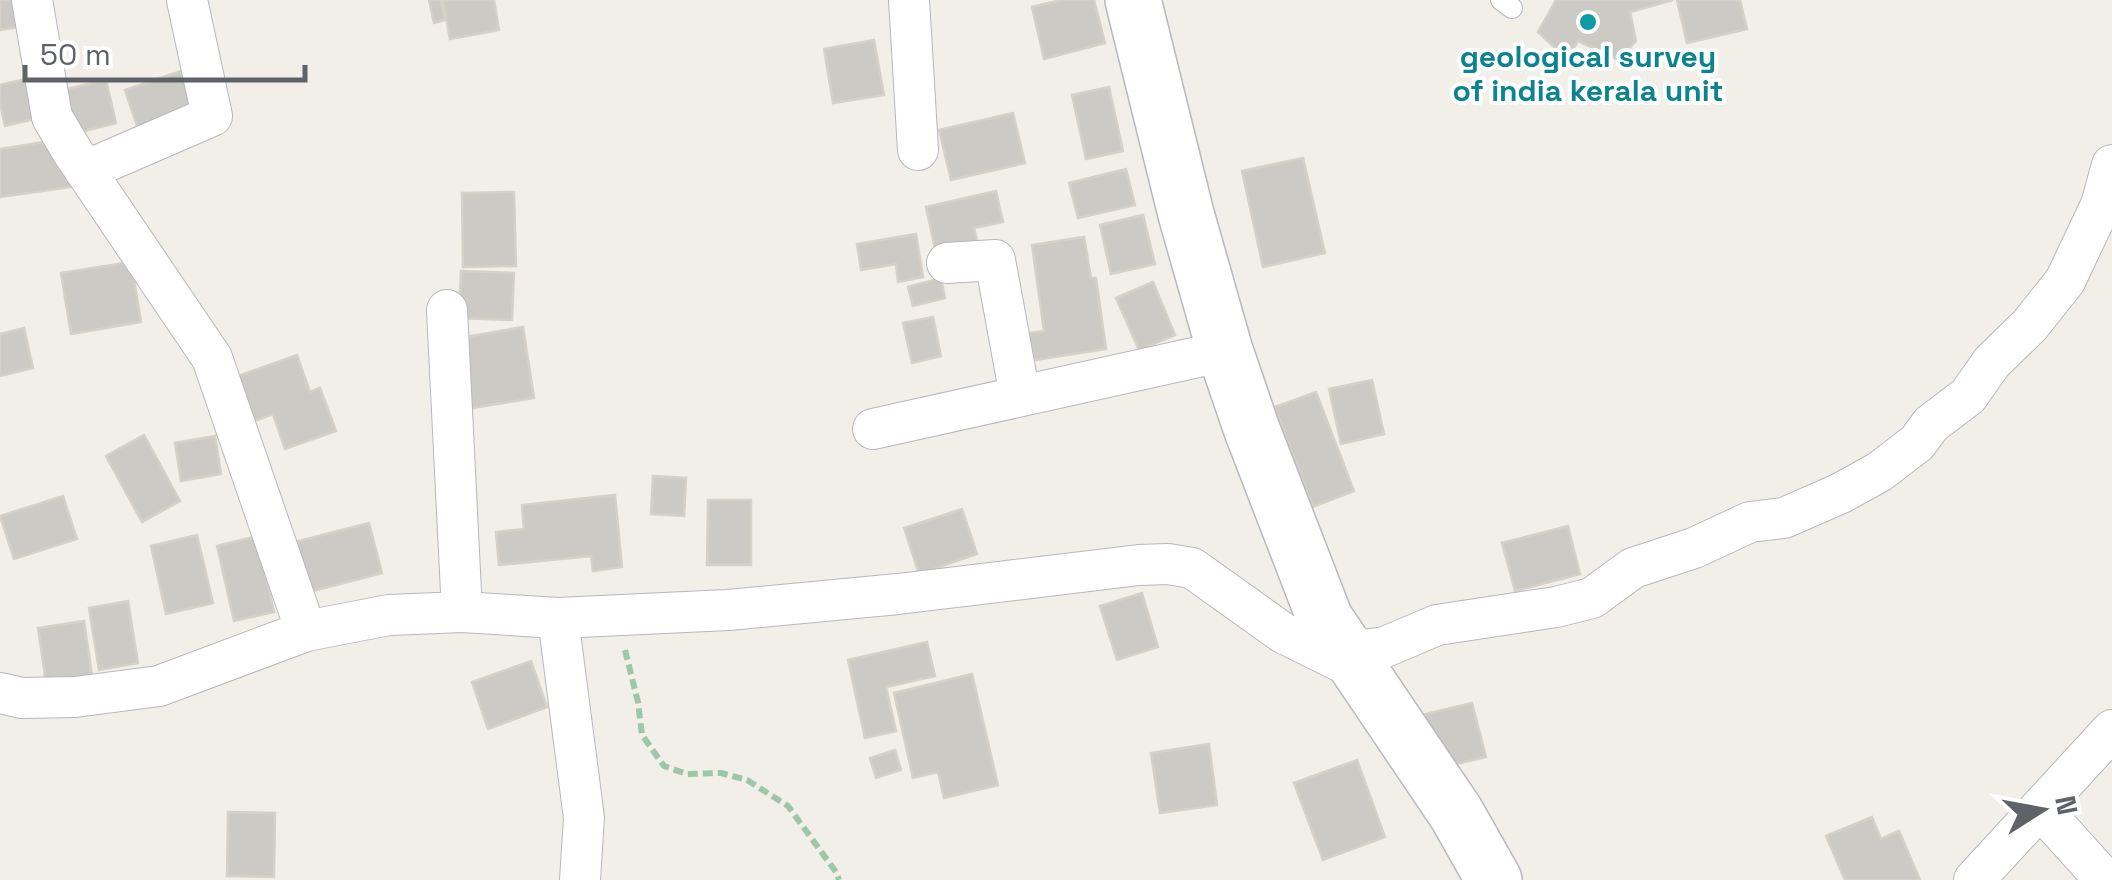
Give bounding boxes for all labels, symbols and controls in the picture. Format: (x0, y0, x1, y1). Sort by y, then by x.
marker: geological survey of india kerala unit (1577, 11, 1599, 33)
scale bar (25, 20, 305, 82)
text: 50 m (40, 35, 111, 74)
place label: geological survey of india kerala unit (1453, 37, 1723, 110)
north arrow (1992, 760, 2092, 860)
text: N (2047, 793, 2086, 818)

